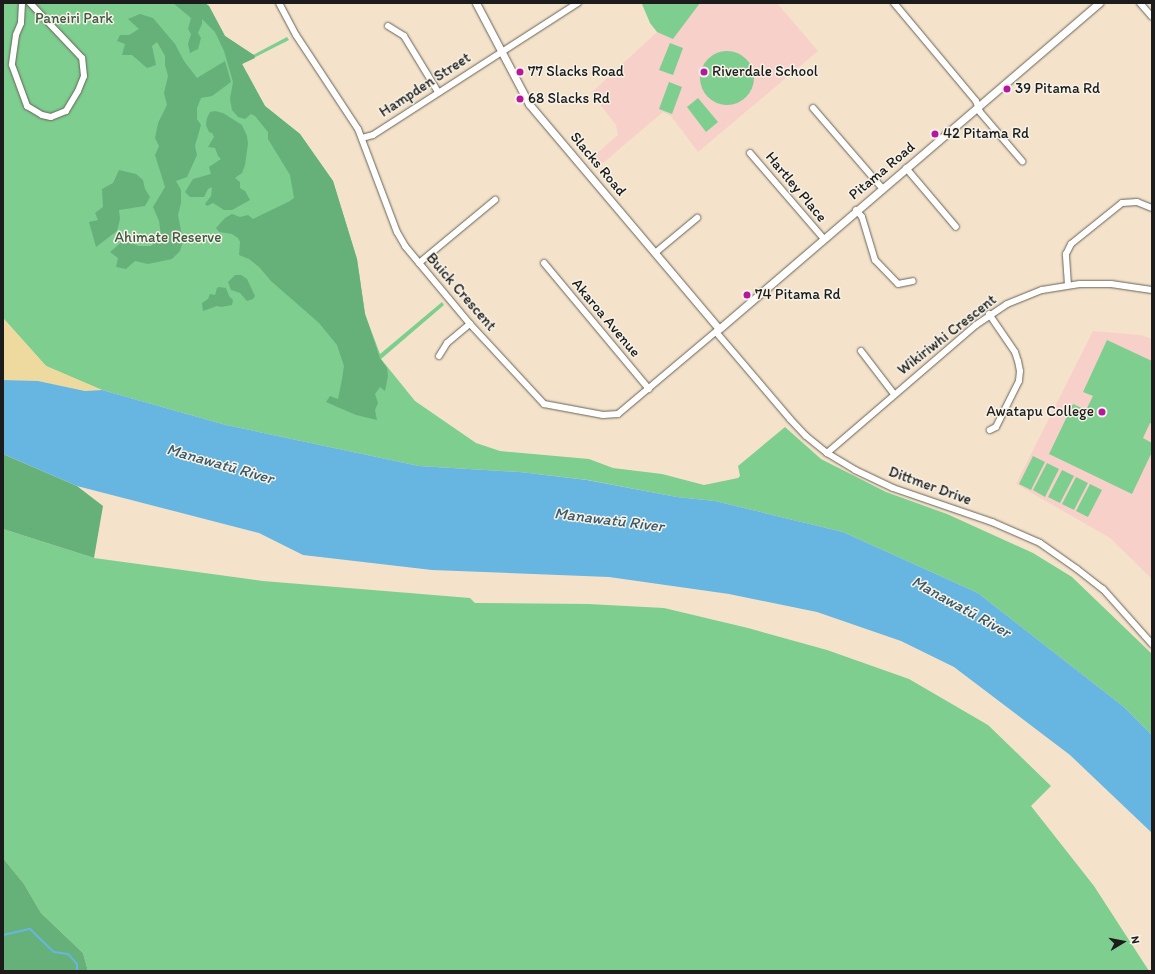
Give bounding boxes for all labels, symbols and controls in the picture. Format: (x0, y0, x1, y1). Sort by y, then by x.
park label: Paneiri Park (35, 10, 113, 28)
street label: Hampden Street (376, 49, 474, 121)
place label: 77 Slacks Road (528, 63, 624, 81)
place label: Riverdale School (712, 63, 818, 81)
marker: 77 Slacks Road (515, 67, 525, 77)
marker: Riverdale School (699, 67, 709, 77)
place label: 39 Pitama Rd (1015, 80, 1100, 98)
marker: 39 Pitama Rd (1002, 84, 1012, 94)
place label: 68 Slacks Rd (528, 90, 610, 108)
marker: 68 Slacks Rd (515, 94, 525, 104)
place label: 42 Pitama Rd (943, 125, 1029, 143)
street label: Slacks Road (566, 129, 630, 199)
marker: 42 Pitama Rd (930, 129, 940, 139)
street label: Pitama Road (845, 138, 919, 204)
street label: Hartley Place (761, 148, 831, 226)
park label: Ahimate Reserve (115, 229, 221, 247)
street label: Buick Crescent (422, 249, 500, 335)
street label: Akaroa Avenue (568, 275, 644, 361)
place label: 74 Pitama Rd (755, 286, 841, 304)
marker: 74 Pitama Rd (742, 290, 752, 300)
street label: Wikiriwhi Crescent (894, 291, 1000, 379)
place label: Awatapu College (986, 403, 1094, 421)
marker: Awatapu College (1097, 407, 1107, 417)
water label: Manawatū River (164, 440, 276, 488)
street label: Dittmer Drive (886, 463, 974, 509)
water label: Manawatū River (553, 504, 665, 536)
water label: Manawatū River (908, 572, 1014, 642)
north arrow (1103, 922, 1143, 962)
text: N (1128, 935, 1142, 945)

